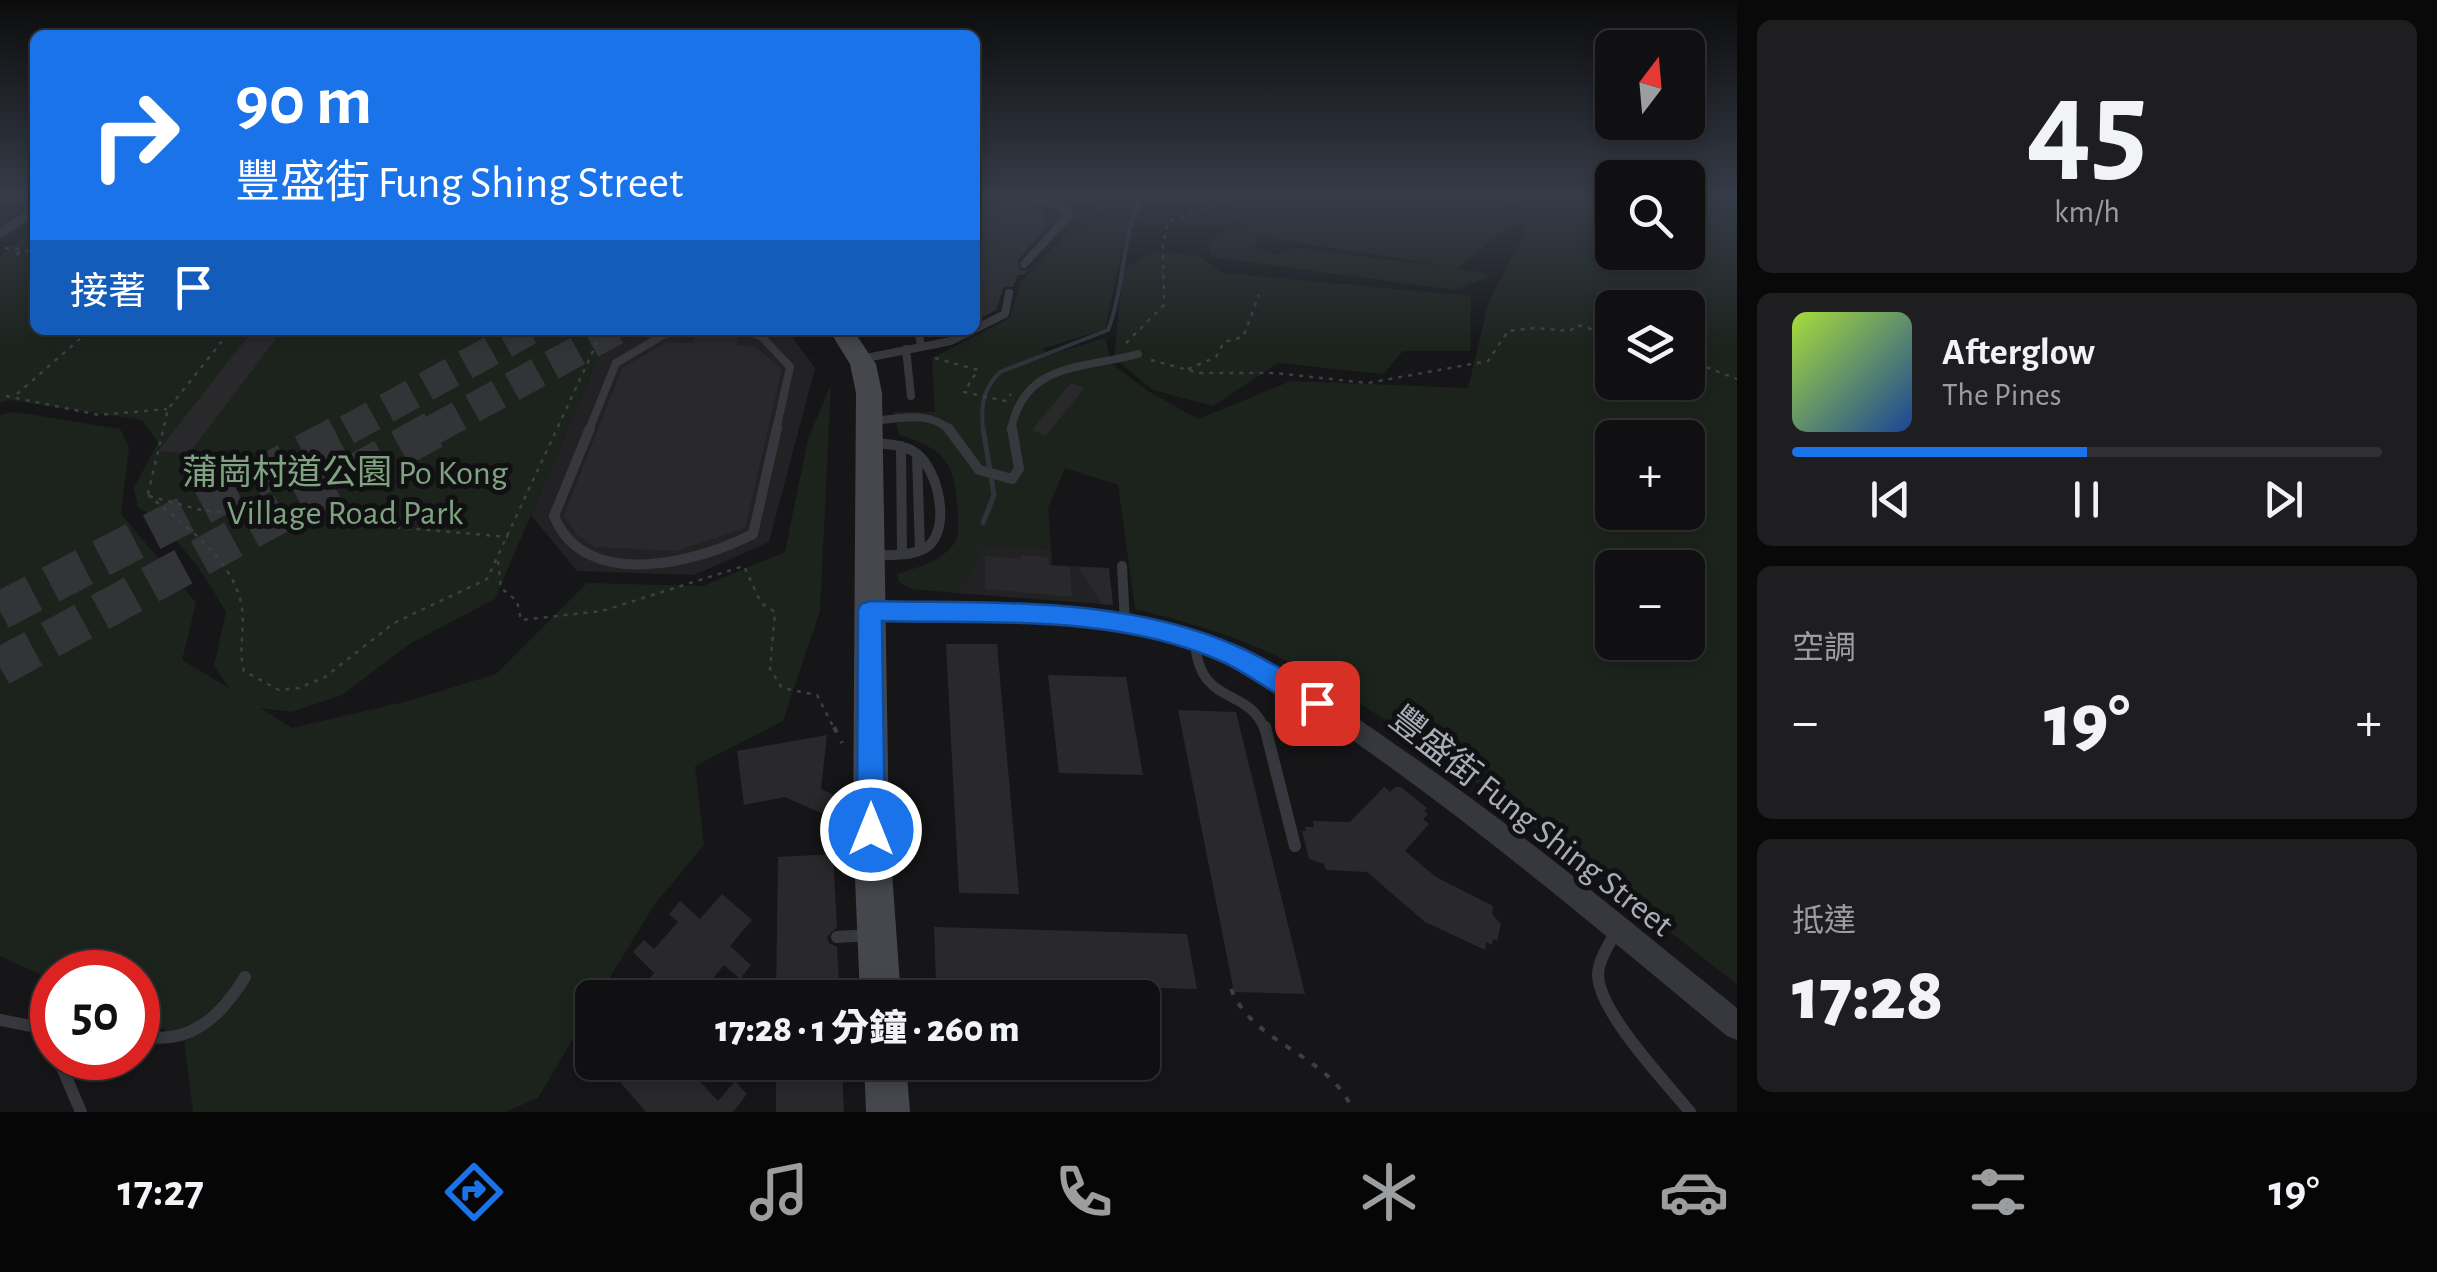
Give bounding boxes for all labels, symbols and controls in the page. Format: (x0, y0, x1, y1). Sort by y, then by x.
north arrow (1595, 30, 1705, 140)
map controls (1595, 30, 1705, 660)
text: 45 (2026, 63, 2148, 193)
text: 90 m (235, 67, 372, 137)
icon: right (70, 70, 200, 200)
button: search (1595, 160, 1705, 270)
text: 豐盛街 Fung Shing Street (235, 161, 683, 206)
text: km/h (2054, 196, 2120, 228)
icon: arrive (166, 260, 221, 315)
text: 接著 (70, 274, 146, 312)
button: layers (1595, 290, 1705, 400)
text: Afterglow (1942, 334, 2095, 372)
text: The Pines (1942, 379, 2062, 411)
button: + (1595, 420, 1705, 530)
park label: 蒲崗村道公園 Po Kong Village Road Park (182, 454, 508, 531)
icon: previous (1863, 472, 1918, 527)
icon: pause (2059, 472, 2114, 527)
icon: next (2256, 472, 2311, 527)
button: − (1595, 550, 1705, 660)
text: 空調 (1792, 632, 1856, 664)
pin (1275, 661, 1360, 746)
icon: arrive (1290, 676, 1345, 731)
text: 19° (2044, 685, 2130, 760)
text: − (1792, 695, 1818, 750)
text: + (2356, 695, 2382, 750)
street label: 豐盛街 Fung Shing Street (1383, 699, 1681, 943)
position arrow (819, 778, 923, 882)
text: 抵達 (1792, 905, 1856, 937)
speed limit sign: 50 (30, 950, 160, 1080)
text: 17:28 (1792, 958, 1943, 1033)
text: 17:28 · 1 分鐘 · 260 m (715, 1011, 1020, 1049)
icon: directions (439, 1157, 509, 1227)
icon: music (744, 1157, 814, 1227)
icon: phone (1049, 1157, 1119, 1227)
icon: climate (1354, 1157, 1424, 1227)
icon: car (1659, 1157, 1729, 1227)
icon: filters (1963, 1157, 2033, 1227)
text: 17:27 (117, 1169, 204, 1214)
text: 19° (2268, 1169, 2320, 1214)

